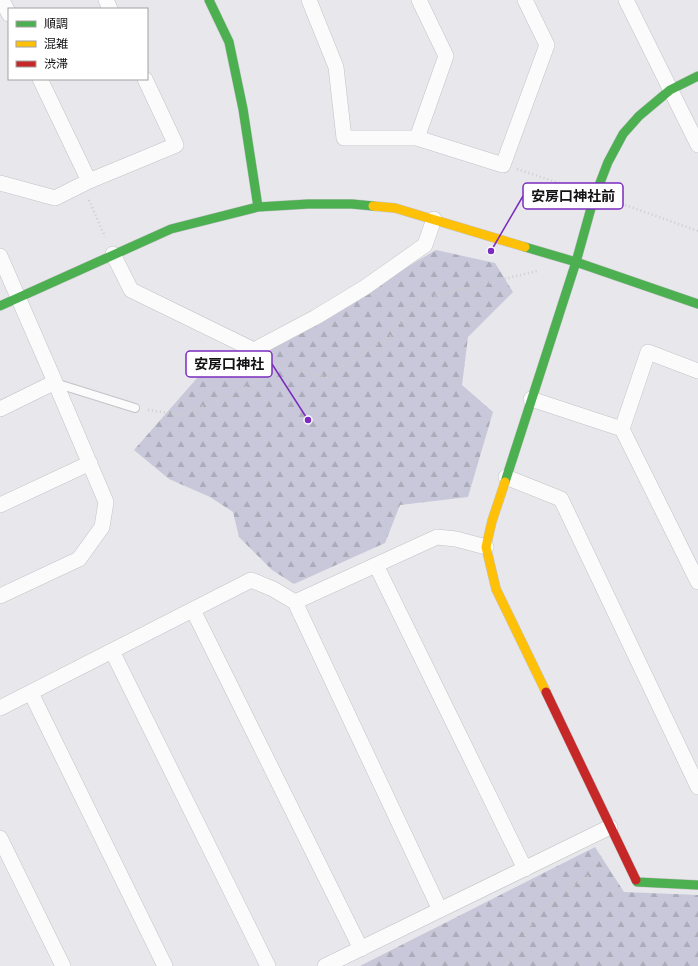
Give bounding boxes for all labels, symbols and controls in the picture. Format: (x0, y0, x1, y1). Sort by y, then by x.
legend (8, 8, 148, 80)
text: 順調 (44, 17, 68, 31)
text: 混雑 (44, 37, 68, 51)
text: 渋滞 (44, 57, 68, 71)
callout: 安房口神社前 (523, 183, 623, 209)
text: 安房口神社前 (531, 188, 615, 204)
callout: 安房口神社 (186, 351, 272, 377)
text: 安房口神社 (194, 356, 264, 372)

